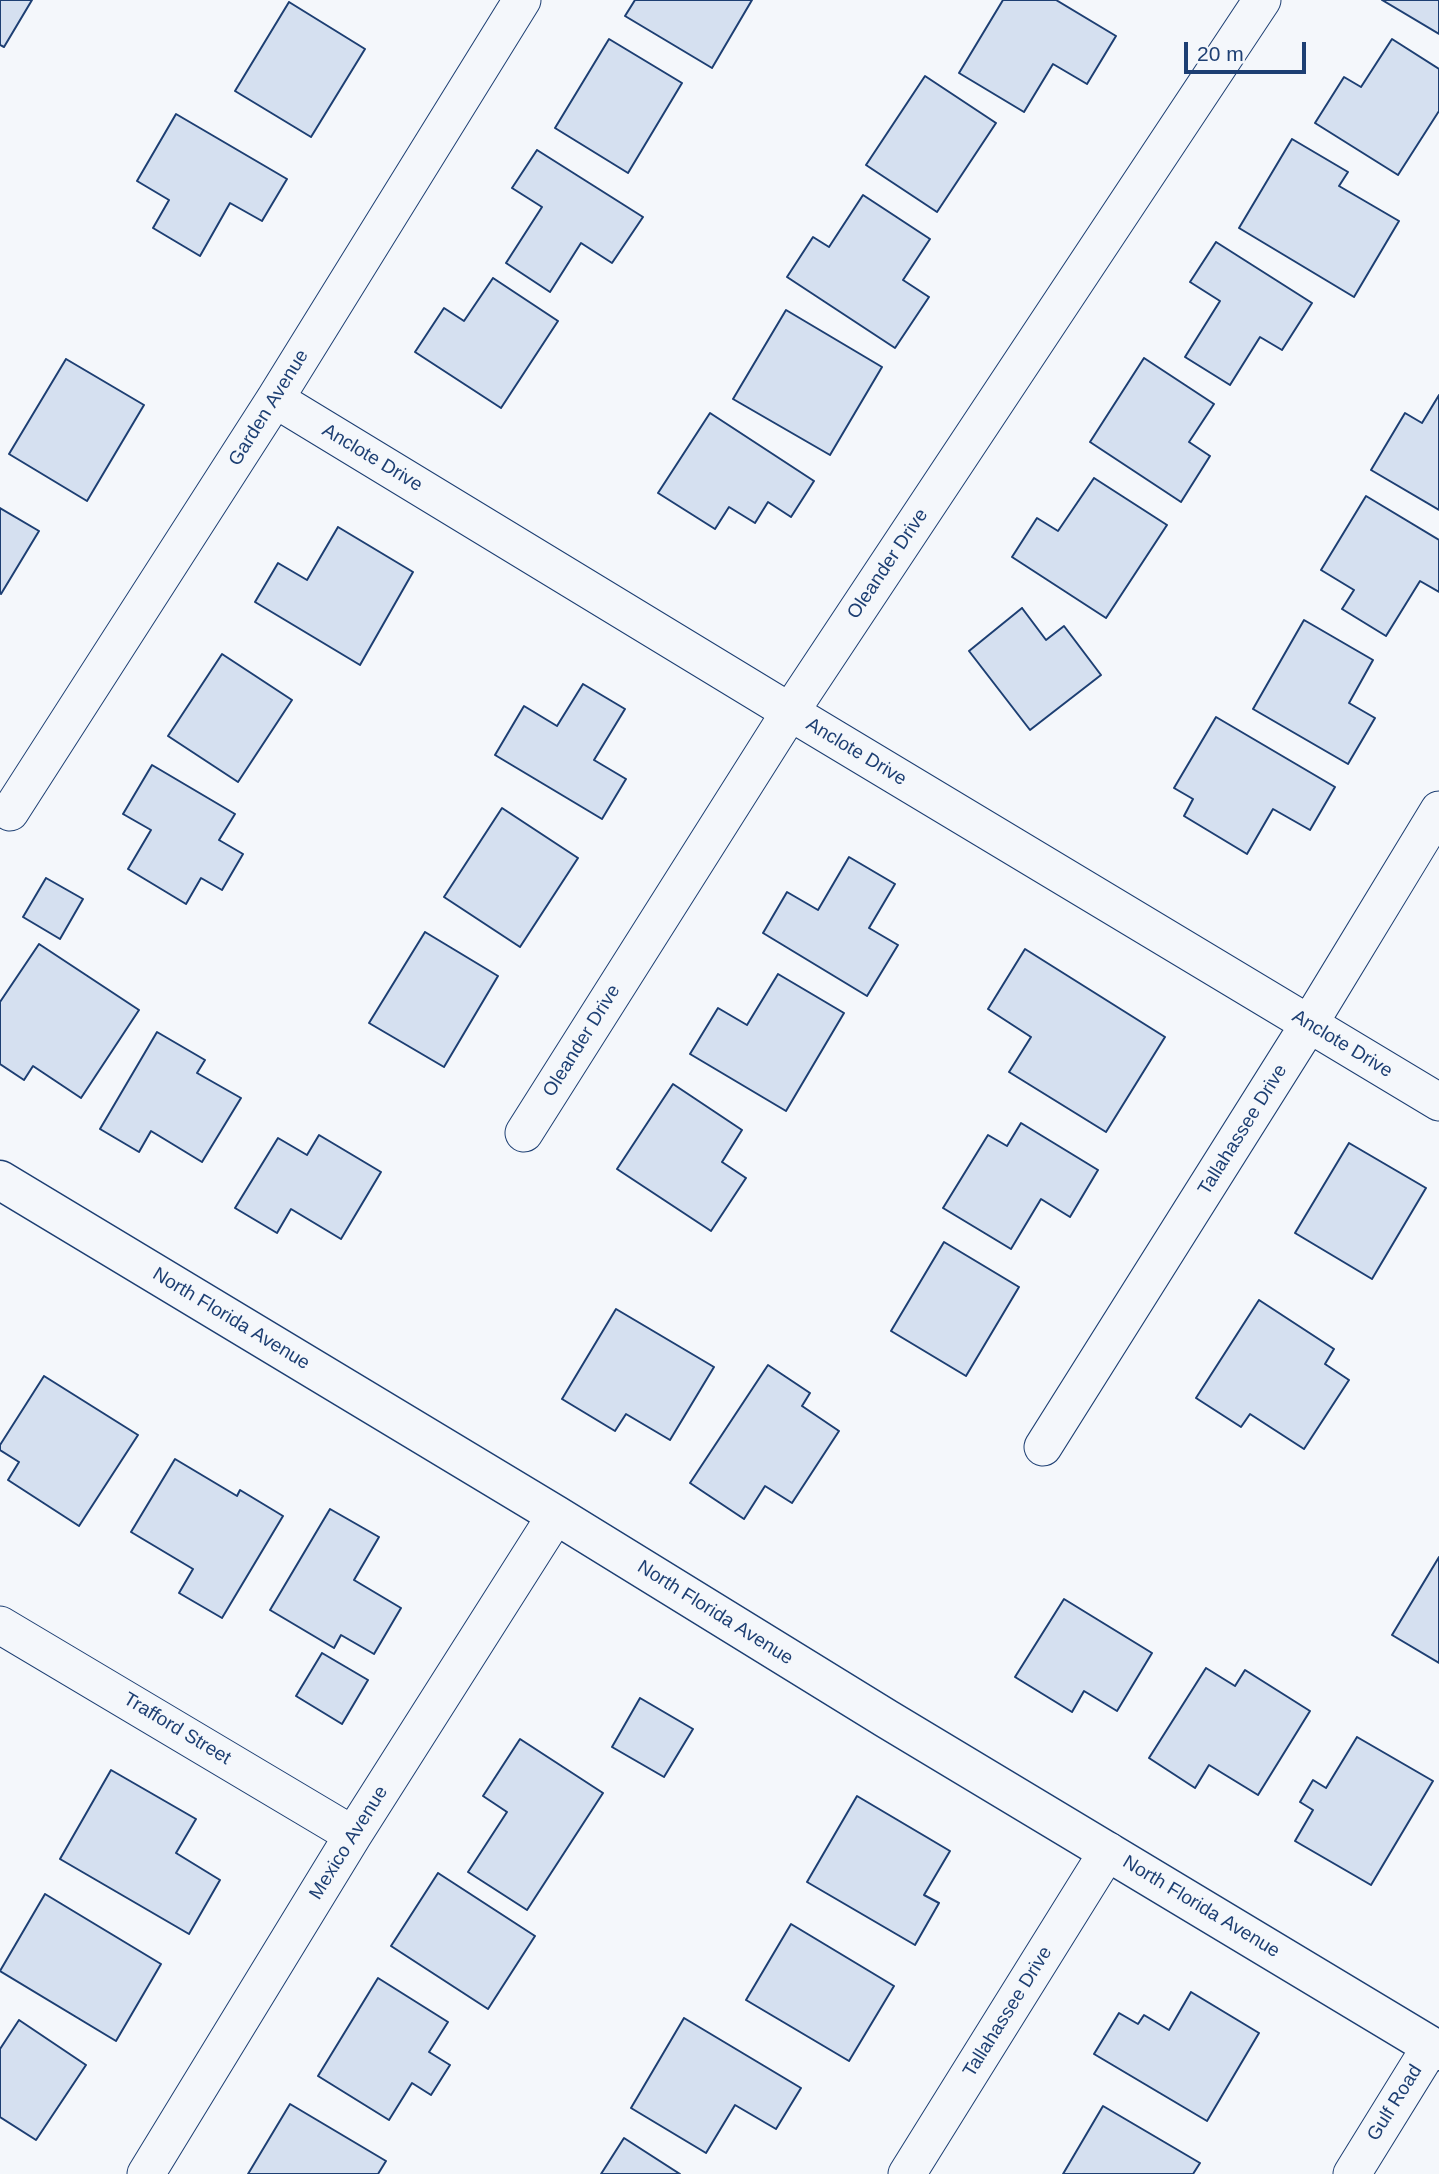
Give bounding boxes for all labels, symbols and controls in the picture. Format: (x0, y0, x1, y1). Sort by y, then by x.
scale bar (1187, 28, 1310, 72)
text: 20 m (1197, 42, 1244, 65)
street label: Garden Avenue (224, 346, 314, 470)
street label: Anclote Drive (318, 419, 426, 497)
street label: Oleander Drive (843, 505, 933, 623)
street label: Anclote Drive (802, 713, 910, 791)
street label: Oleander Drive (538, 981, 626, 1101)
street label: Anclote Drive (1288, 1005, 1396, 1083)
street label: Tallahassee Drive (1194, 1060, 1292, 1200)
street label: North Florida Avenue (148, 1263, 314, 1375)
street label: North Florida Avenue (633, 1556, 797, 1670)
street label: Trafford Street (119, 1688, 235, 1770)
street label: Mexico Avenue (305, 1782, 393, 1904)
street label: North Florida Avenue (1118, 1851, 1284, 1963)
street label: Tallahassee Drive (959, 1942, 1057, 2082)
street label: Gulf Road (1363, 2061, 1427, 2145)

